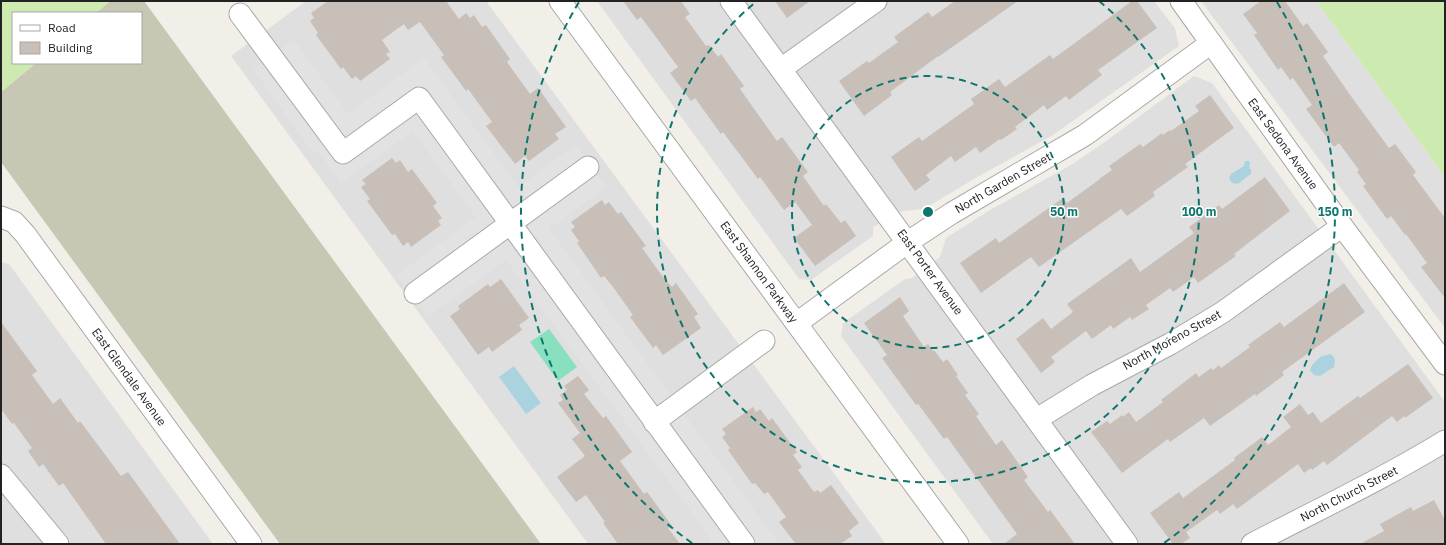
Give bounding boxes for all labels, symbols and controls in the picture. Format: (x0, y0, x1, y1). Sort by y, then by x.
legend (12, 12, 142, 64)
text: Road (48, 20, 76, 35)
text: Building (48, 40, 93, 55)
street label: East Sedona Avenue (1245, 95, 1322, 193)
street label: North Garden Street (952, 149, 1054, 216)
text: 50 m (1050, 204, 1078, 219)
text: 100 m (1181, 204, 1217, 219)
text: 150 m (1317, 204, 1353, 219)
centre of rings (921, 205, 935, 219)
street label: East Shannon Parkway (717, 218, 801, 326)
street label: East Porter Avenue (894, 226, 967, 318)
street label: North Moreno Street (1120, 306, 1224, 373)
street label: East Glendale Avenue (89, 325, 170, 429)
street label: North Church Street (1297, 462, 1400, 525)

